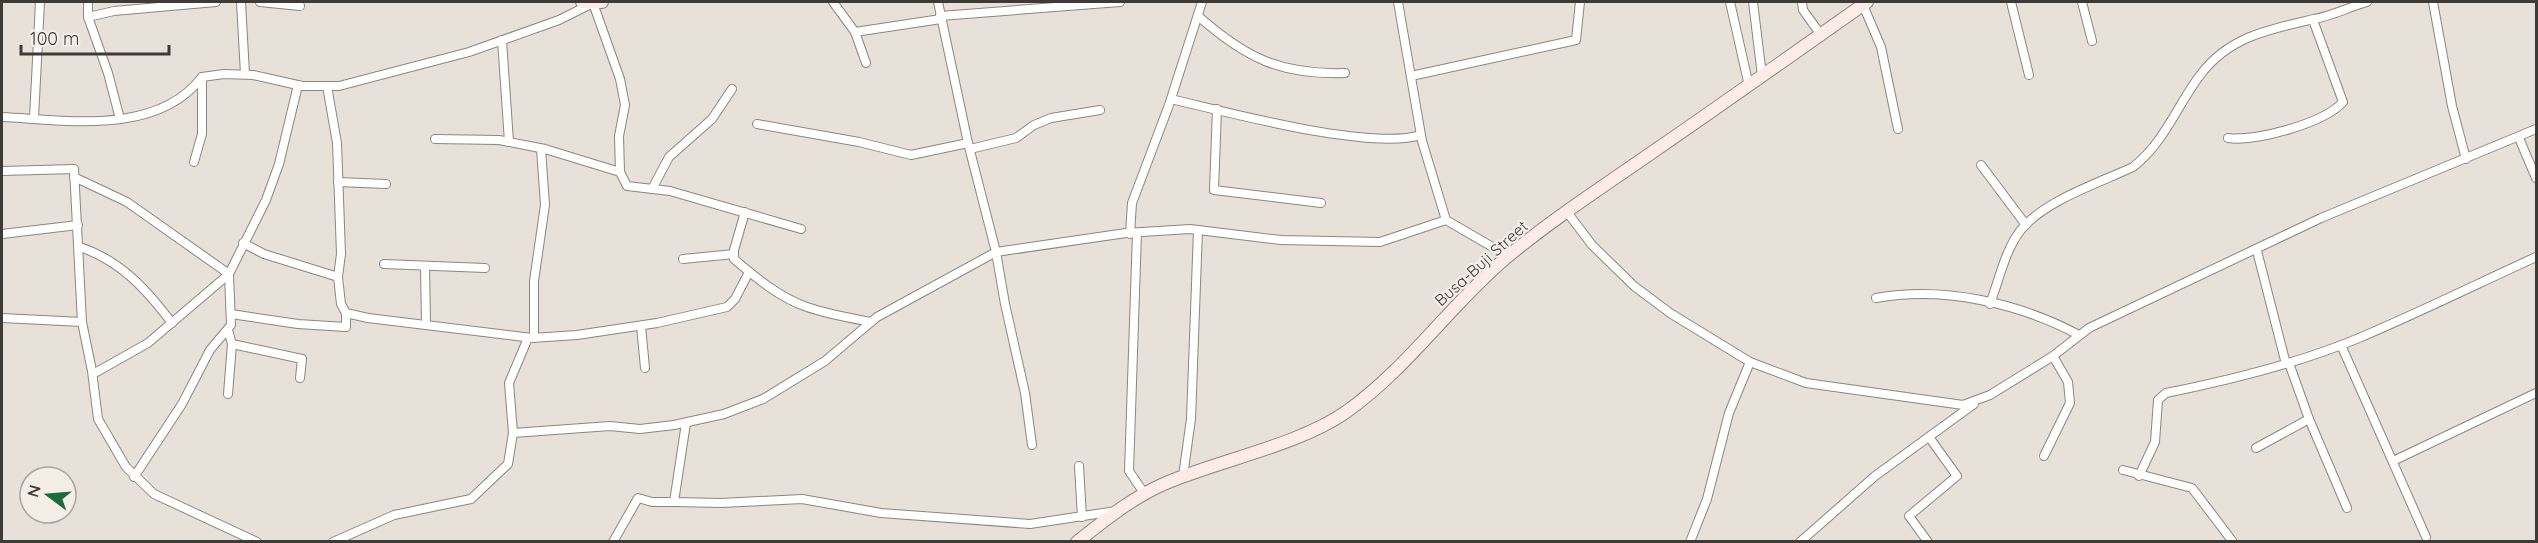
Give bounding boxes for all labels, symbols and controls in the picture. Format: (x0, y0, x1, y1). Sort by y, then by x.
scale bar (21, 18, 170, 56)
text: 100 m (30, 27, 79, 50)
street label: Busa-Buji Street (1430, 216, 1532, 310)
north arrow (18, 465, 78, 525)
text: N (22, 482, 45, 499)

